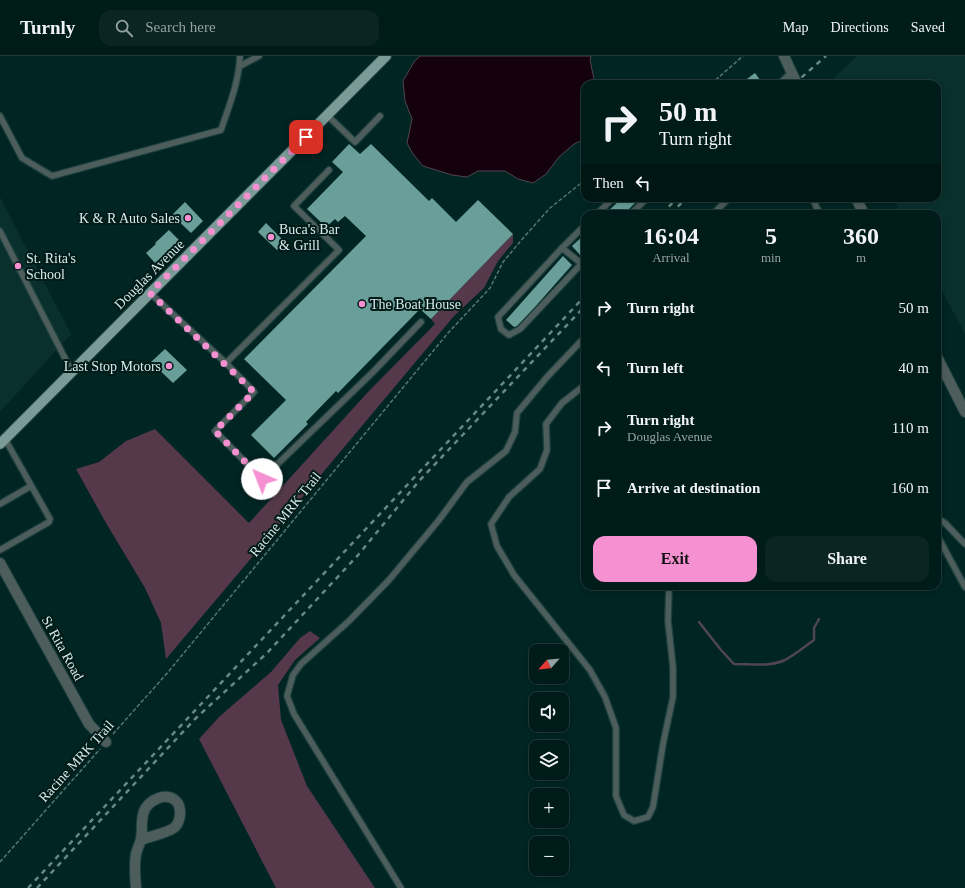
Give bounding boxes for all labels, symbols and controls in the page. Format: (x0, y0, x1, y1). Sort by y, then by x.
search box (99, 10, 379, 46)
text: Turnly (20, 17, 75, 38)
icon: search (113, 17, 135, 39)
text: Search here (145, 19, 216, 35)
text: Map (783, 20, 808, 35)
text: Directions (830, 20, 889, 35)
text: Saved (911, 20, 945, 35)
icon: right (593, 96, 645, 148)
text: 50 m (659, 96, 717, 127)
pin (289, 120, 323, 154)
icon: arrive (295, 126, 317, 148)
text: Turn right (659, 129, 732, 149)
icon: left (632, 172, 654, 194)
text: Then (593, 175, 624, 191)
place label: K & R Auto Sales (79, 211, 180, 226)
marker: K & R Auto Sales (183, 213, 193, 223)
place label: Buca's Bar & Grill (279, 222, 340, 253)
text: 16:04 (643, 223, 699, 249)
text: 5 (765, 223, 777, 249)
text: 360 (843, 223, 879, 249)
marker: Buca's Bar & Grill (266, 232, 276, 242)
street label: Douglas Avenue (112, 237, 187, 312)
text: Arrival (652, 250, 690, 265)
text: min (761, 250, 781, 265)
text: m (856, 250, 866, 265)
place label: St. Rita's School (26, 251, 76, 282)
marker: St. Rita's School (13, 261, 23, 271)
place label: The Boat House (370, 297, 461, 312)
icon: right (593, 297, 615, 319)
marker: The Boat House (357, 299, 367, 309)
text: Turn right (627, 300, 694, 316)
text: 50 m (899, 300, 929, 316)
icon: left (593, 357, 615, 379)
place label: Last Stop Motors (64, 359, 161, 374)
text: Turn left (627, 360, 684, 376)
text: 40 m (899, 360, 929, 376)
marker: Last Stop Motors (164, 361, 174, 371)
text: Turn right (627, 412, 694, 428)
icon: right (593, 417, 615, 439)
text: 110 m (892, 420, 929, 436)
text: Douglas Avenue (627, 429, 712, 444)
position arrow (241, 458, 283, 500)
street label: Racine MRK Trail (247, 469, 324, 560)
icon: arrive (593, 477, 615, 499)
text: Arrive at destination (627, 480, 760, 496)
text: 160 m (891, 480, 929, 496)
button: Exit (593, 536, 757, 582)
button: Share (765, 536, 929, 582)
street label: St Rita Road (39, 613, 86, 683)
north arrow (529, 644, 569, 684)
map controls (529, 644, 569, 876)
button: sound (529, 692, 569, 732)
street label: Racine MRK Trail (36, 718, 117, 805)
button: layers (529, 740, 569, 780)
button: + (529, 788, 569, 828)
button: − (529, 836, 569, 876)

